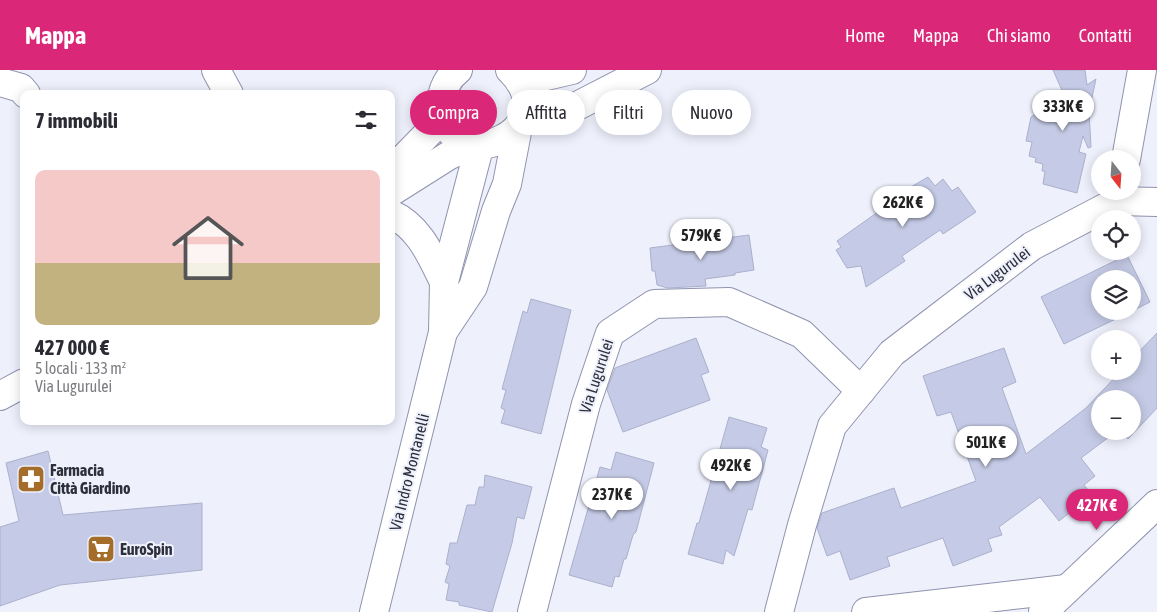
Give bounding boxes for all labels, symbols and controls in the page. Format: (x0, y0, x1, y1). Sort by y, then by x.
text: Mappa (25, 22, 86, 49)
text: Home (845, 25, 885, 46)
text: Mappa (913, 25, 959, 46)
text: Chi siamo (987, 25, 1051, 46)
text: Contatti (1079, 25, 1132, 46)
chip: Compra (410, 90, 497, 135)
chip: Affitta (507, 90, 585, 135)
chip: Filtri (595, 90, 662, 135)
chip: Nuovo (672, 90, 751, 135)
pin: 333K € (1022, 90, 1104, 132)
text: 333K € (1043, 97, 1083, 115)
icon: filters (352, 106, 380, 134)
text: 7 immobili (35, 108, 118, 132)
north arrow (1091, 150, 1141, 200)
map controls (1091, 150, 1141, 440)
pin: 262K € (862, 186, 944, 228)
text: 262K € (883, 193, 923, 211)
icon: home (163, 203, 253, 293)
button: locate (1091, 210, 1141, 260)
pin: 579K € (660, 218, 742, 261)
text: 579K € (681, 226, 721, 244)
street label: Via Lugurulei (961, 243, 1034, 304)
button: layers (1091, 270, 1141, 320)
button: + (1091, 330, 1141, 380)
text: 427 000 € (35, 335, 109, 359)
street label: Via Lugurulei (576, 337, 617, 416)
text: 5 locali · 133 m² (35, 359, 126, 377)
text: Via Lugurulei (35, 377, 112, 395)
button: − (1091, 390, 1141, 440)
street label: Via Indro Montanelli (386, 411, 432, 533)
pin: 501K € (945, 426, 1027, 468)
text: 501K € (966, 433, 1006, 451)
pin: 492K € (690, 448, 772, 491)
text: 492K € (711, 456, 751, 474)
place label: Farmacia Città Giardino (50, 461, 131, 497)
pharmacy icon: Farmacia Città Giardino (16, 464, 46, 494)
pin: 237K € (571, 478, 653, 520)
text: 237K € (592, 485, 632, 503)
pin: 427K € (1056, 488, 1138, 531)
text: 427K € (1077, 496, 1117, 514)
supermarket icon: EuroSpin (86, 534, 116, 564)
place label: EuroSpin (120, 540, 173, 558)

